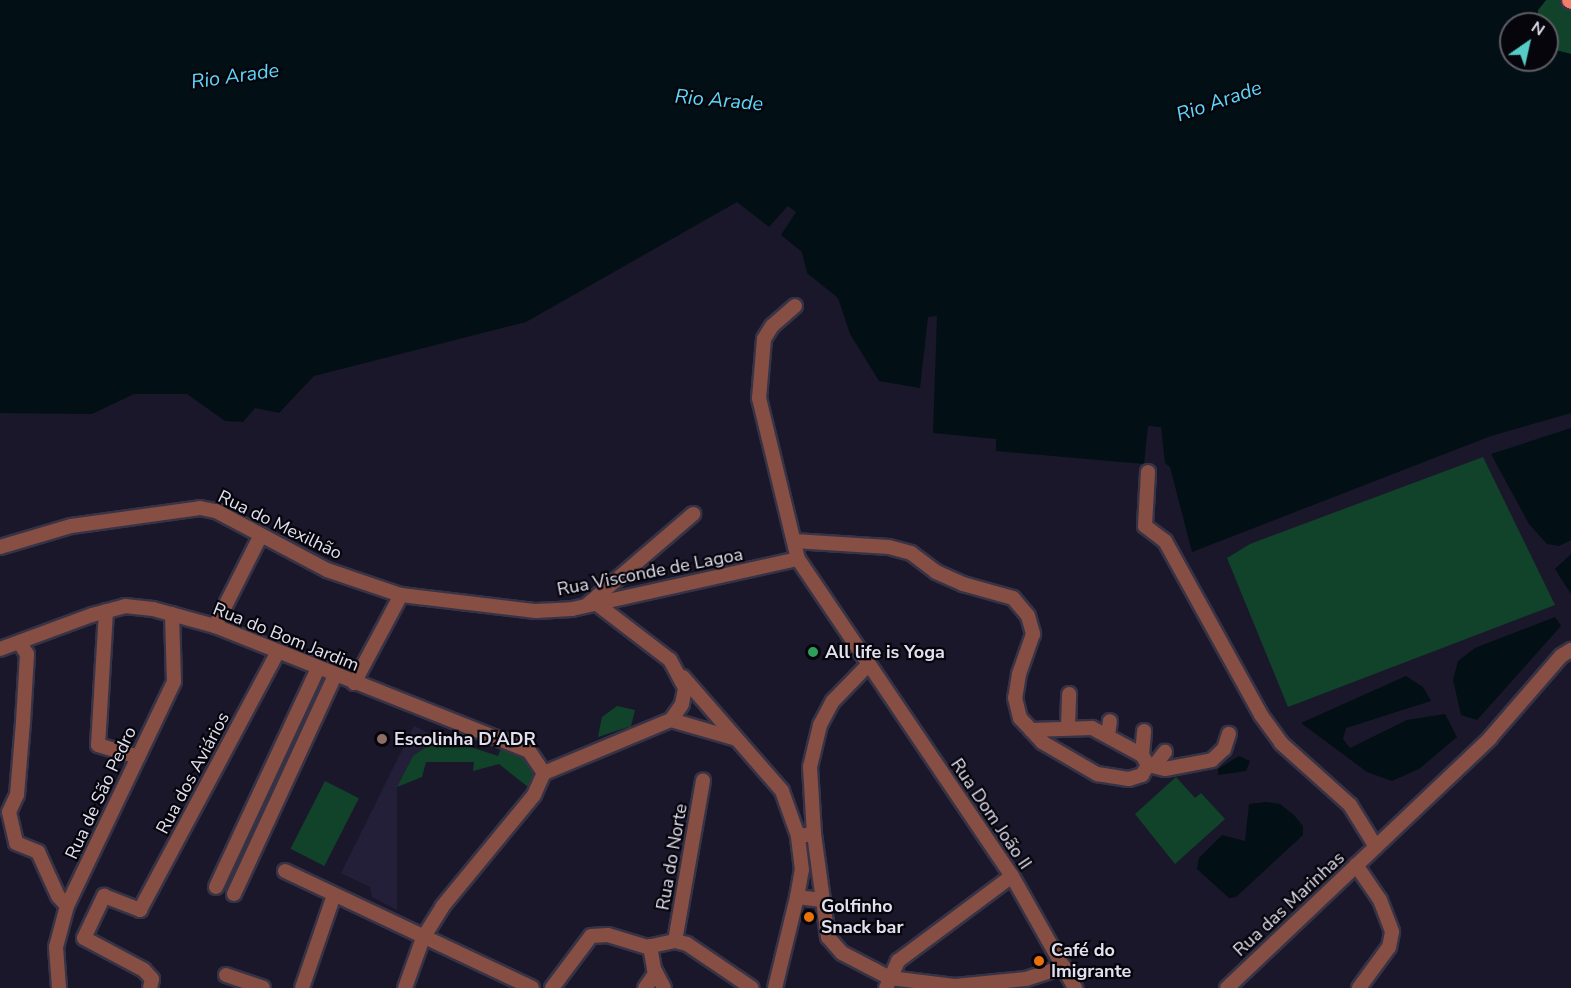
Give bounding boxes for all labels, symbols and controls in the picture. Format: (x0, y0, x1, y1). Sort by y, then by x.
north arrow (1499, 12, 1559, 72)
text: N (1527, 16, 1549, 41)
water label: Rio Arade (189, 58, 281, 94)
water label: Rio Arade (1173, 75, 1265, 127)
water label: Rio Arade (674, 84, 764, 116)
street label: Rua do Mexilhão (215, 486, 345, 564)
street label: Rua Visconde de Lagoa (555, 543, 745, 601)
street label: Rua do Bom Jardim (210, 598, 362, 676)
place label: All life is Yoga (825, 641, 945, 663)
marker: All life is Yoga (806, 645, 820, 659)
street label: Rua dos Aviários (152, 708, 234, 838)
street label: Rua de São Pedro (61, 723, 141, 863)
place label: Escolinha D'ADR (394, 728, 536, 750)
marker: Escolinha D'ADR (375, 732, 389, 746)
street label: Rua Dom João II (946, 755, 1036, 873)
street label: Rua do Norte (652, 802, 692, 912)
street label: Rua das Marinhas (1229, 847, 1349, 961)
place label: Golfinho Snack bar (821, 896, 903, 938)
marker: Golfinho Snack bar (802, 910, 816, 924)
place label: Café do Imigrante (1051, 940, 1131, 982)
marker: Café do Imigrante (1032, 954, 1046, 968)

